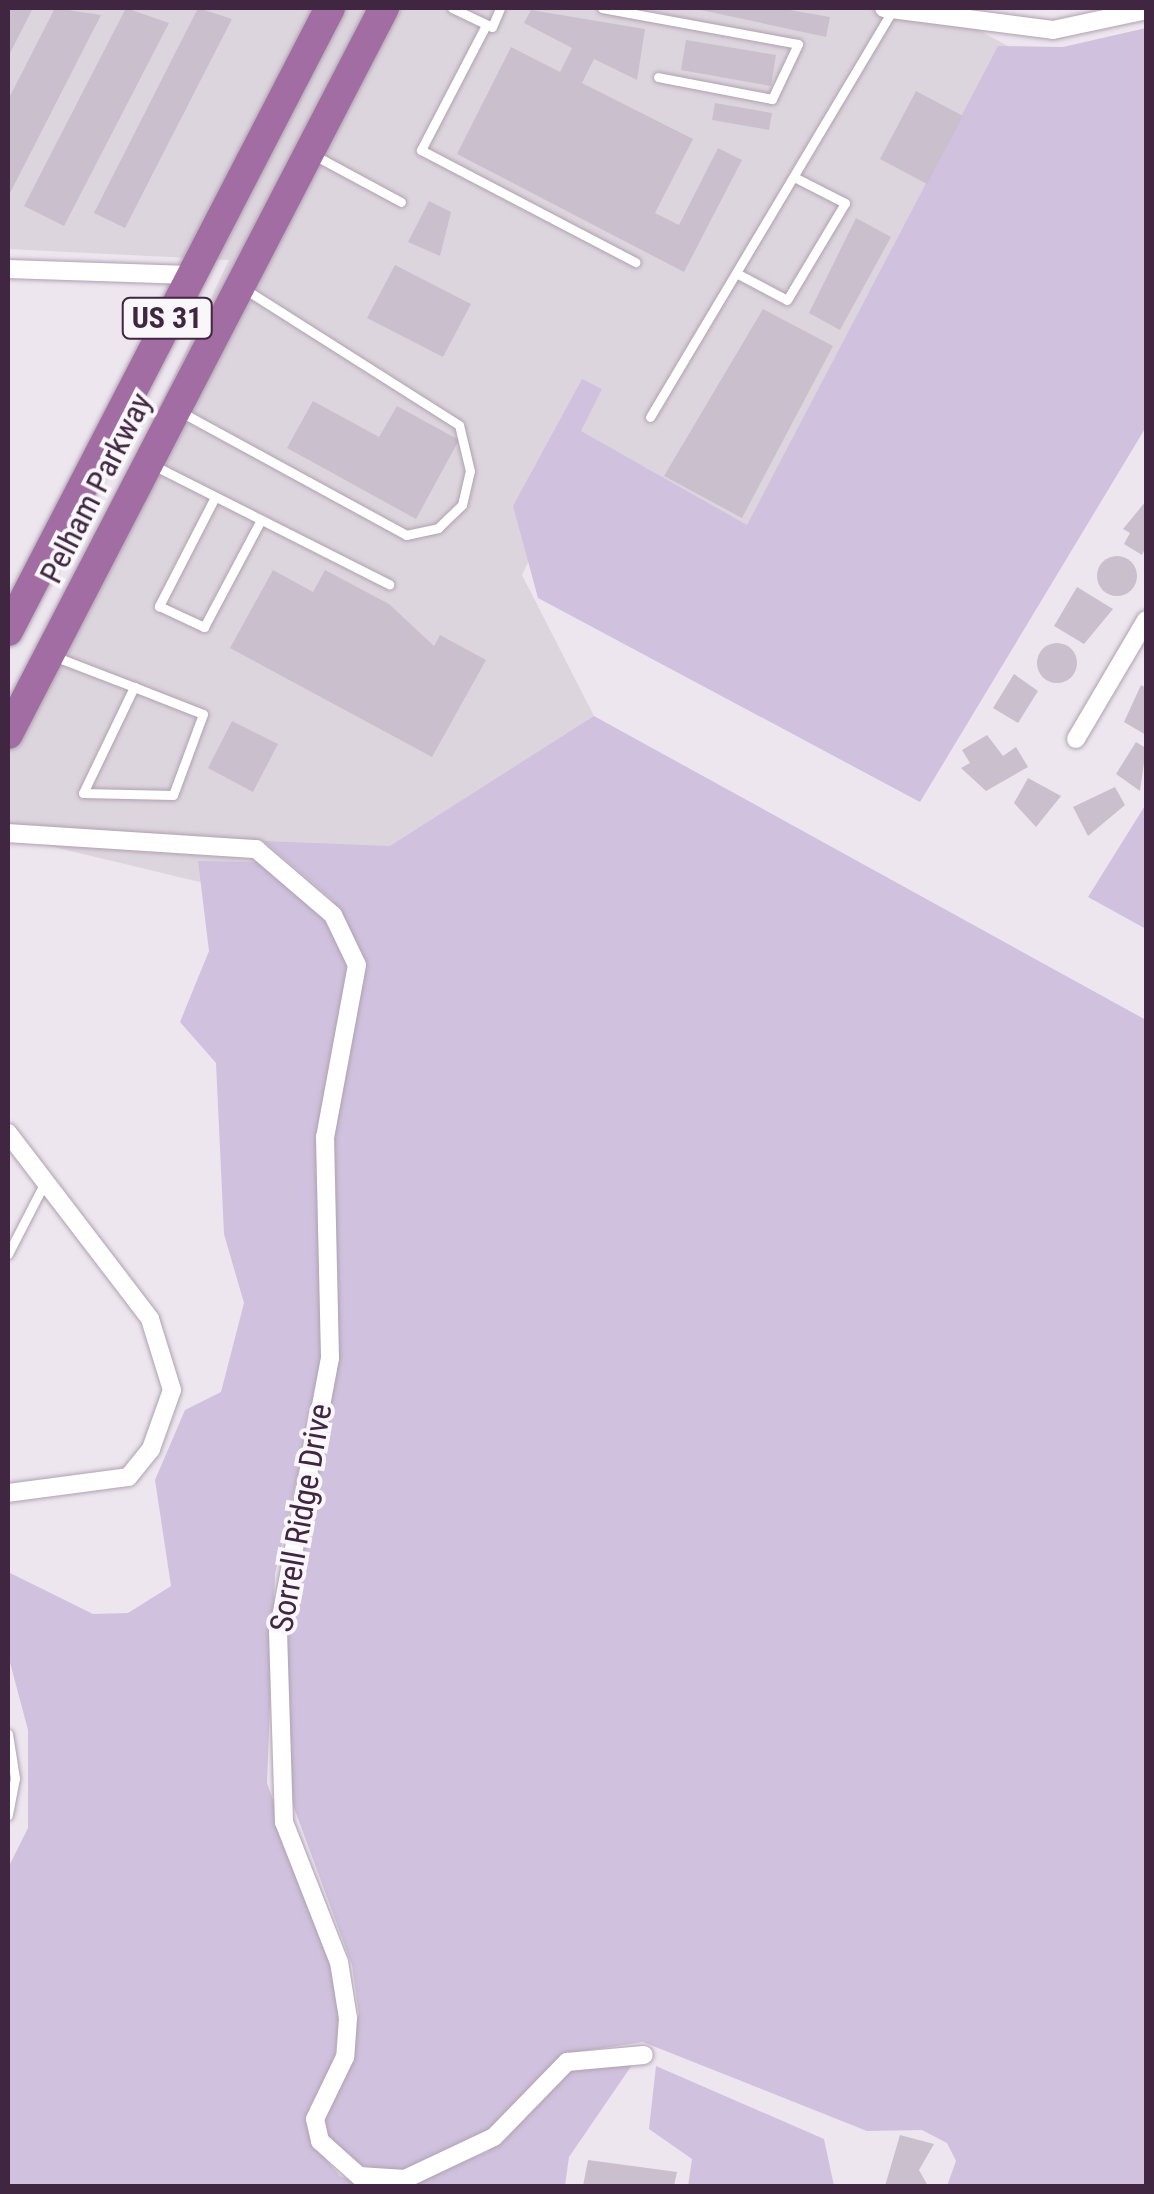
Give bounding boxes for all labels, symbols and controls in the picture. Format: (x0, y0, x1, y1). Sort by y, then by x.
road number: US 31 (120, 293, 214, 343)
street label: Pelham Parkway (32, 386, 160, 590)
street label: Sorrell Ridge Drive (262, 1401, 340, 1635)

